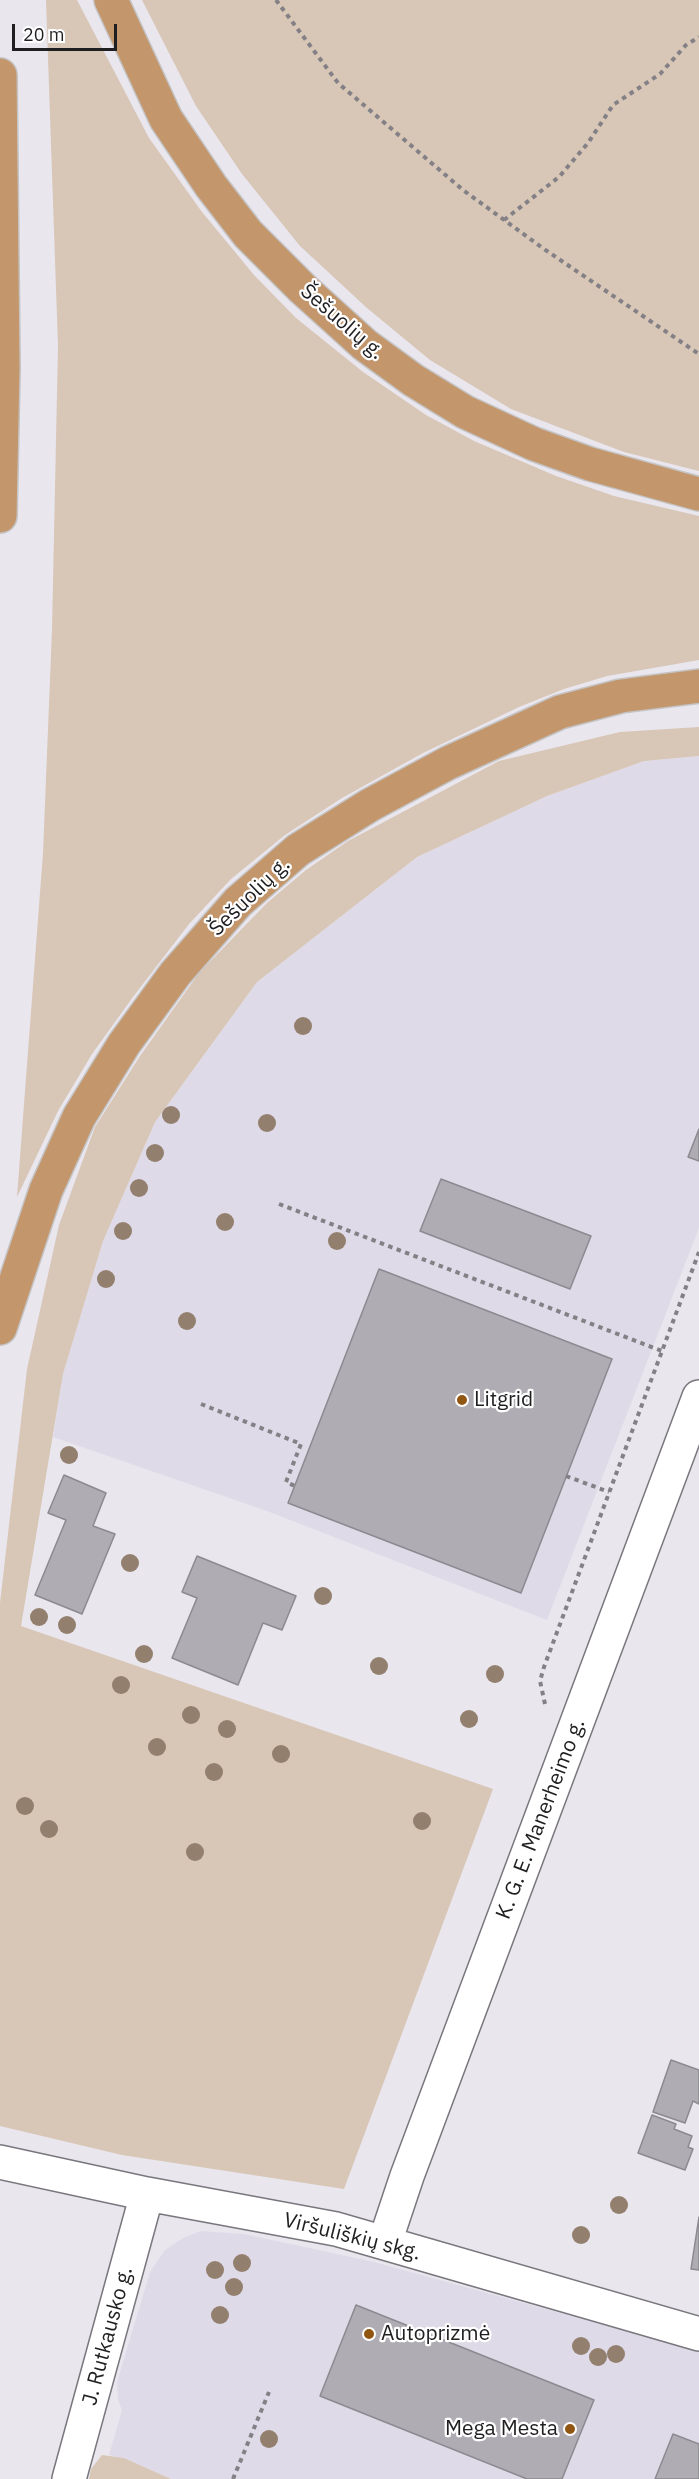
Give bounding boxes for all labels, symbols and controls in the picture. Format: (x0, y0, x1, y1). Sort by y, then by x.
scale bar (15, 12, 120, 50)
text: 20 m (23, 23, 65, 46)
street label: Šešuolių g. (295, 279, 389, 365)
street label: Šešuolių g. (204, 852, 296, 942)
place label: Litgrid (474, 1387, 533, 1413)
marker: Litgrid (455, 1393, 469, 1407)
street label: K. G. E. Manerheimo g. (491, 1715, 591, 1923)
street label: Viršuliškių skg. (281, 2208, 423, 2266)
street label: J. Rutkausko g. (77, 2264, 139, 2408)
place label: Autoprizmė (381, 2321, 490, 2347)
marker: Autoprizmė (362, 2327, 376, 2341)
place label: Mega Mesta (445, 2416, 558, 2442)
marker: Mega Mesta (563, 2422, 577, 2436)

